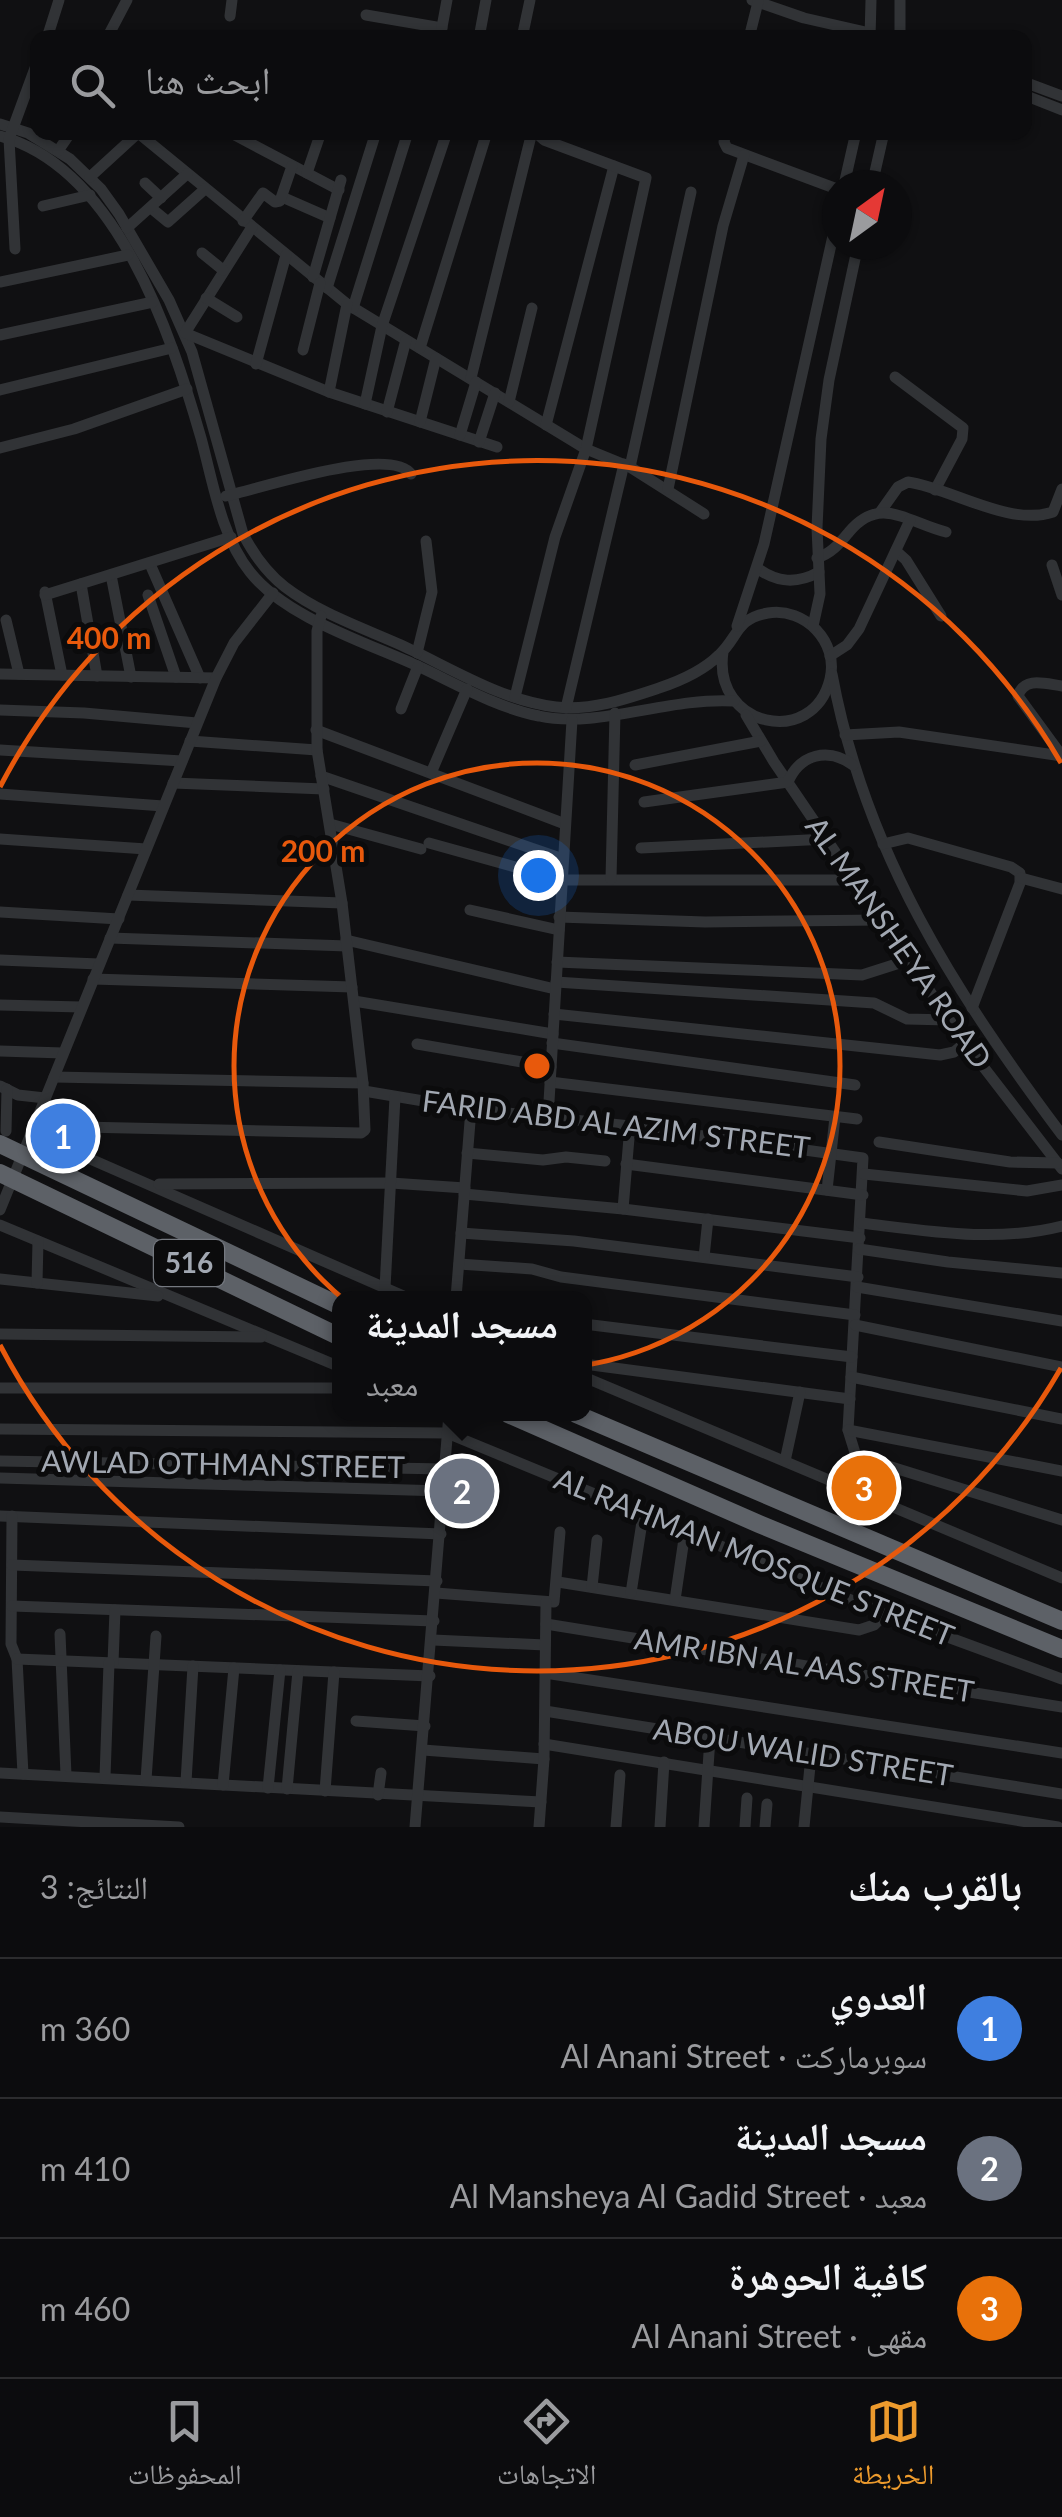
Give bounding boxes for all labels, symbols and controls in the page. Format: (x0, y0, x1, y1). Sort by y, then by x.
search box (30, 30, 1032, 140)
text: ابحث هنا (145, 56, 271, 102)
icon: search (65, 58, 120, 113)
north arrow (822, 170, 912, 260)
text: 400 m (67, 619, 151, 655)
street label: AL MANSHEYA ROAD (799, 809, 1000, 1075)
text: 200 m (281, 832, 365, 868)
your location (513, 850, 564, 901)
centre of rings (519, 1048, 555, 1084)
street label: FARID ABD AL AZIM STREET (420, 1081, 812, 1165)
pin: 1 (30, 1098, 96, 1174)
road number: 516 (154, 1240, 224, 1286)
popup (332, 1291, 592, 1421)
text: مسجد المدينة (366, 1300, 558, 1346)
text: معبد (366, 1364, 418, 1403)
street label: AWLAD OTHMAN STREET (41, 1442, 406, 1484)
pin: 3 (832, 1450, 896, 1526)
pin: 2 (430, 1454, 494, 1528)
street label: AL RAHMAN MOSQUE STREET (550, 1459, 960, 1653)
street label: AMR IBN AL AAS STREET (632, 1619, 977, 1709)
street label: ABOU WALID STREET (651, 1710, 956, 1793)
text: بالقرب منك (848, 1860, 1022, 1910)
text: النتائج: 3 (40, 1867, 148, 1906)
text: العدوي (829, 1972, 927, 2018)
text: 360 m (40, 2009, 130, 2048)
text: 1 (980, 2009, 999, 2048)
text: سوبرماركت · Al Anani Street (560, 2036, 927, 2075)
text: مسجد المدينة (735, 2112, 927, 2158)
text: 410 m (40, 2149, 130, 2188)
text: 2 (980, 2149, 999, 2188)
text: معبد · Al Mansheya Al Gadid Street (450, 2176, 927, 2215)
text: كافية الحوهرة (729, 2252, 927, 2298)
text: 460 m (40, 2289, 130, 2328)
text: 3 (980, 2289, 999, 2328)
text: مقهى · Al Anani Street (632, 2316, 927, 2355)
tab: المحفوظات (128, 2394, 242, 2502)
tab: الاتجاهات (497, 2394, 596, 2502)
tab: الخريطة (852, 2394, 934, 2502)

